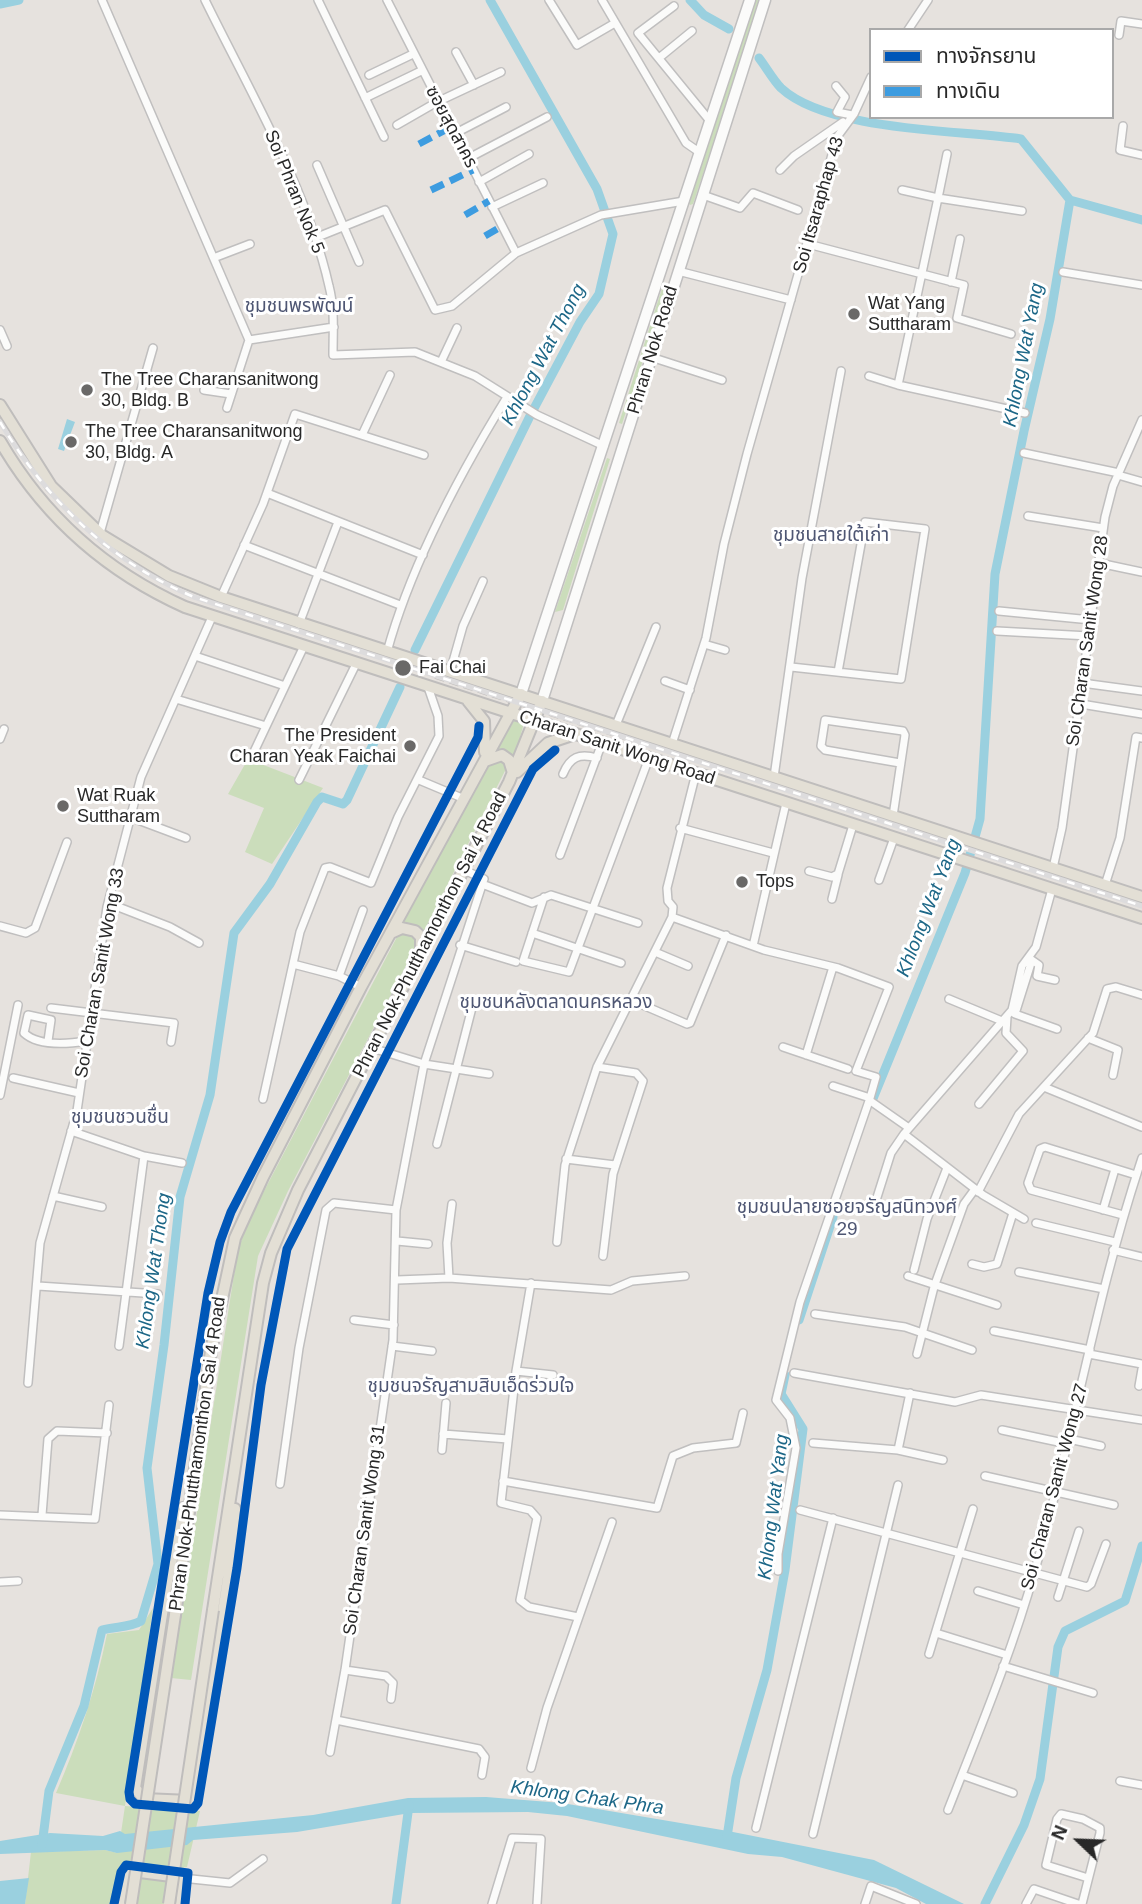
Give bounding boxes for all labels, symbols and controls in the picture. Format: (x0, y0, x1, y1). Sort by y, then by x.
legend (869, 28, 1114, 119)
text: ทางจักรยาน (936, 44, 1037, 67)
text: ทางเดิน (936, 79, 1000, 102)
street label: ซอยสุดสาคร (420, 82, 482, 172)
street label: Soi Phran Nok 5 (259, 127, 329, 257)
street label: Soi Itsaraphap 43 (789, 134, 849, 276)
water label: Khlong Wat Thong (497, 280, 591, 430)
water label: Khlong Wat Yang (999, 281, 1049, 429)
street label: Phran Nok Road (623, 283, 683, 417)
place label: Wat Yang Suttharam (868, 293, 951, 336)
district label: ชุมชนพรพัฒน์ (245, 296, 353, 318)
marker: Wat Yang Suttharam (846, 306, 862, 322)
place label: The Tree Charansanitwong 30, Bldg. B (101, 369, 318, 412)
marker: The Tree Charansanitwong 30, Bldg. B (79, 382, 95, 398)
place label: The Tree Charansanitwong 30, Bldg. A (85, 421, 302, 464)
marker: The Tree Charansanitwong 30, Bldg. A (63, 434, 79, 450)
district label: ชุมชนสายใต้เก่า (773, 525, 889, 547)
street label: Soi Charan Sanit Wong 28 (1062, 534, 1114, 748)
place label: Fai Chai (419, 657, 486, 679)
marker: Fai Chai (393, 658, 413, 678)
street label: Charan Sanit Wong Road (516, 706, 718, 790)
place label: The President Charan Yeak Faichai (230, 725, 396, 768)
marker: The President Charan Yeak Faichai (402, 738, 418, 754)
place label: Wat Ruak Suttharam (77, 785, 160, 828)
street label: Phran Nok-Phutthamonthon Sai 4 Road (348, 789, 512, 1081)
marker: Wat Ruak Suttharam (55, 798, 71, 814)
water label: Khlong Wat Yang (892, 836, 966, 980)
street label: Soi Charan Sanit Wong 33 (71, 866, 129, 1080)
place label: Tops (756, 871, 794, 893)
marker: Tops (734, 874, 750, 890)
district label: ชุมชนหลังตลาดนครหลวง (460, 992, 652, 1014)
district label: ชุมชนชวนชื่น (71, 1107, 169, 1129)
water label: Khlong Wat Thong (132, 1192, 176, 1350)
district label: ชุมชนปลายซอยจรัญสนิทวงศ์ 29 (737, 1197, 957, 1241)
street label: Phran Nok-Phutthamonthon Sai 4 Road (165, 1295, 231, 1613)
district label: ชุมชนจรัญสามสิบเอ็ดร่วมใจ (368, 1376, 574, 1398)
street label: Soi Charan Sanit Wong 27 (1017, 1381, 1093, 1593)
street label: Soi Charan Sanit Wong 31 (339, 1423, 391, 1637)
water label: Khlong Wat Yang (754, 1433, 794, 1581)
water label: Khlong Chak Phra (509, 1776, 665, 1820)
north arrow (1044, 1806, 1114, 1876)
text: N (1047, 1822, 1072, 1843)

